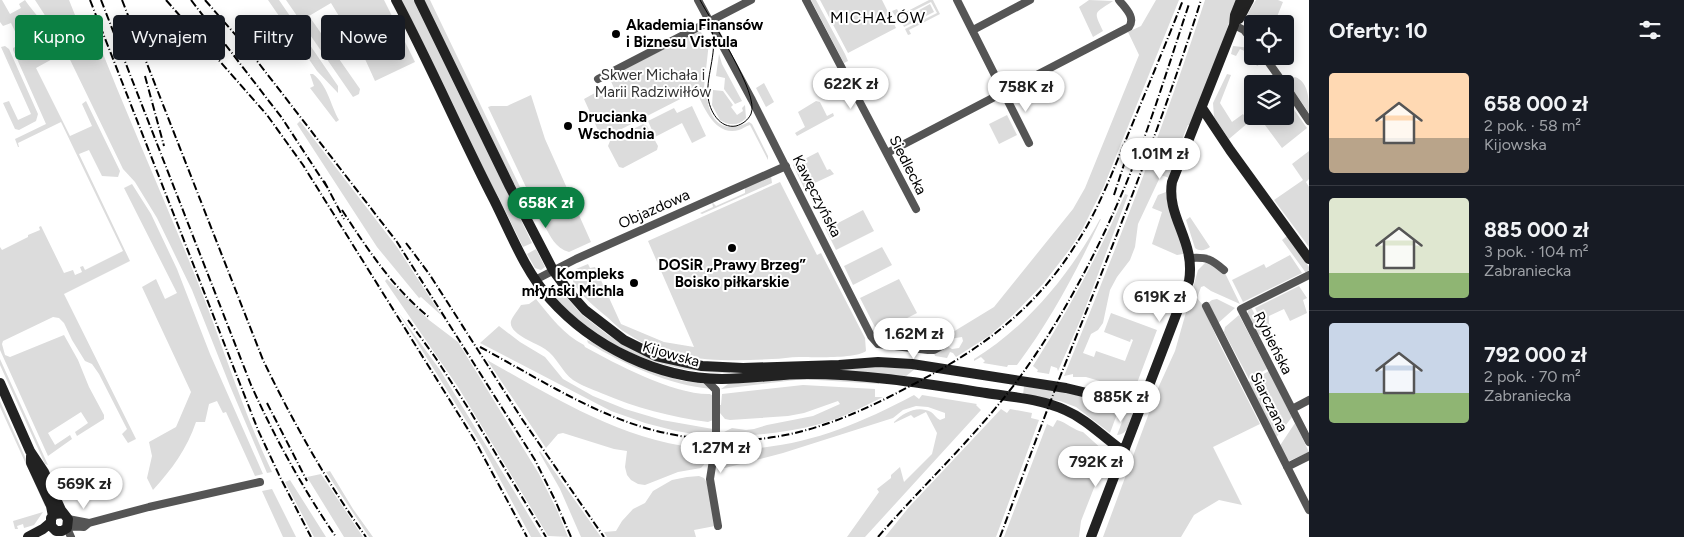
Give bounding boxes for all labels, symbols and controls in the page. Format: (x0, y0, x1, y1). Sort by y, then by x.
district label: MICHAŁÓW (830, 8, 926, 27)
chip: Kupno (15, 15, 103, 60)
chip: Wynajem (113, 15, 225, 60)
chip: Filtry (235, 15, 311, 60)
chip: Nowe (321, 15, 405, 60)
map controls (1244, 15, 1294, 125)
button: locate (1244, 15, 1294, 65)
place label: Akademia Finansów i Biznesu Vistula (626, 16, 764, 51)
icon: filters (1636, 16, 1664, 44)
text: Oferty: 10 (1329, 18, 1427, 43)
marker: Akademia Finansów i Biznesu Vistula (610, 28, 622, 40)
park label: Skwer Michała i Marii Radziwiłłów (595, 66, 712, 101)
pin: 622K zł (805, 68, 897, 110)
pin: 758K zł (980, 70, 1072, 113)
text: 622K zł (824, 74, 878, 93)
button: layers (1244, 75, 1294, 125)
text: 758K zł (999, 77, 1053, 96)
text: 658 000 zł (1484, 91, 1588, 116)
icon: home (1369, 93, 1429, 153)
place label: Drucianka Wschodnia (578, 108, 654, 143)
text: 2 pok. · 58 m² (1484, 116, 1581, 135)
marker: Drucianka Wschodnia (562, 120, 574, 132)
street label: Siedlecka (885, 132, 931, 198)
text: Kijowska (1484, 135, 1547, 154)
pin: 1.01M zł (1108, 138, 1212, 180)
text: 1.01M zł (1131, 144, 1189, 163)
street label: Kawęczyńska (789, 152, 845, 240)
street label: Objazdowa (616, 185, 692, 233)
pin: 658K zł (500, 186, 592, 229)
text: 658K zł (518, 193, 574, 212)
text: 885 000 zł (1484, 217, 1589, 242)
icon: home (1369, 218, 1429, 278)
marker: DOSiR „Prawy Brzeg” Boisko piłkarskie (726, 242, 738, 254)
text: 3 pok. · 104 m² (1484, 242, 1589, 261)
place label: DOSiR „Prawy Brzeg” Boisko piłkarskie (658, 256, 807, 291)
text: Zabraniecka (1484, 261, 1571, 280)
place label: Kompleks młyński Michla (522, 265, 624, 300)
marker: Kompleks młyński Michla (628, 277, 640, 289)
pin: 619K zł (1114, 280, 1206, 323)
text: 619K zł (1134, 287, 1186, 306)
street label: Rybieńska (1250, 309, 1296, 377)
pin: 1.62M zł (862, 318, 966, 360)
text: 1.62M zł (885, 324, 944, 343)
street label: Kijowska (640, 337, 702, 371)
text: 792 000 zł (1484, 342, 1587, 367)
icon: home (1369, 343, 1429, 403)
text: 2 pok. · 70 m² (1484, 367, 1581, 386)
street label: Siarczana (1246, 369, 1292, 435)
pin: 885K zł (1075, 380, 1167, 423)
text: Zabraniecka (1484, 386, 1571, 405)
text: 885K zł (1093, 387, 1149, 406)
pin: 1.27M zł (669, 432, 773, 474)
text: 1.27M zł (692, 438, 750, 457)
pin: 792K zł (1050, 446, 1142, 488)
text: 792K zł (1069, 452, 1123, 471)
pin: 569K zł (38, 468, 130, 510)
text: 569K zł (57, 474, 111, 493)

